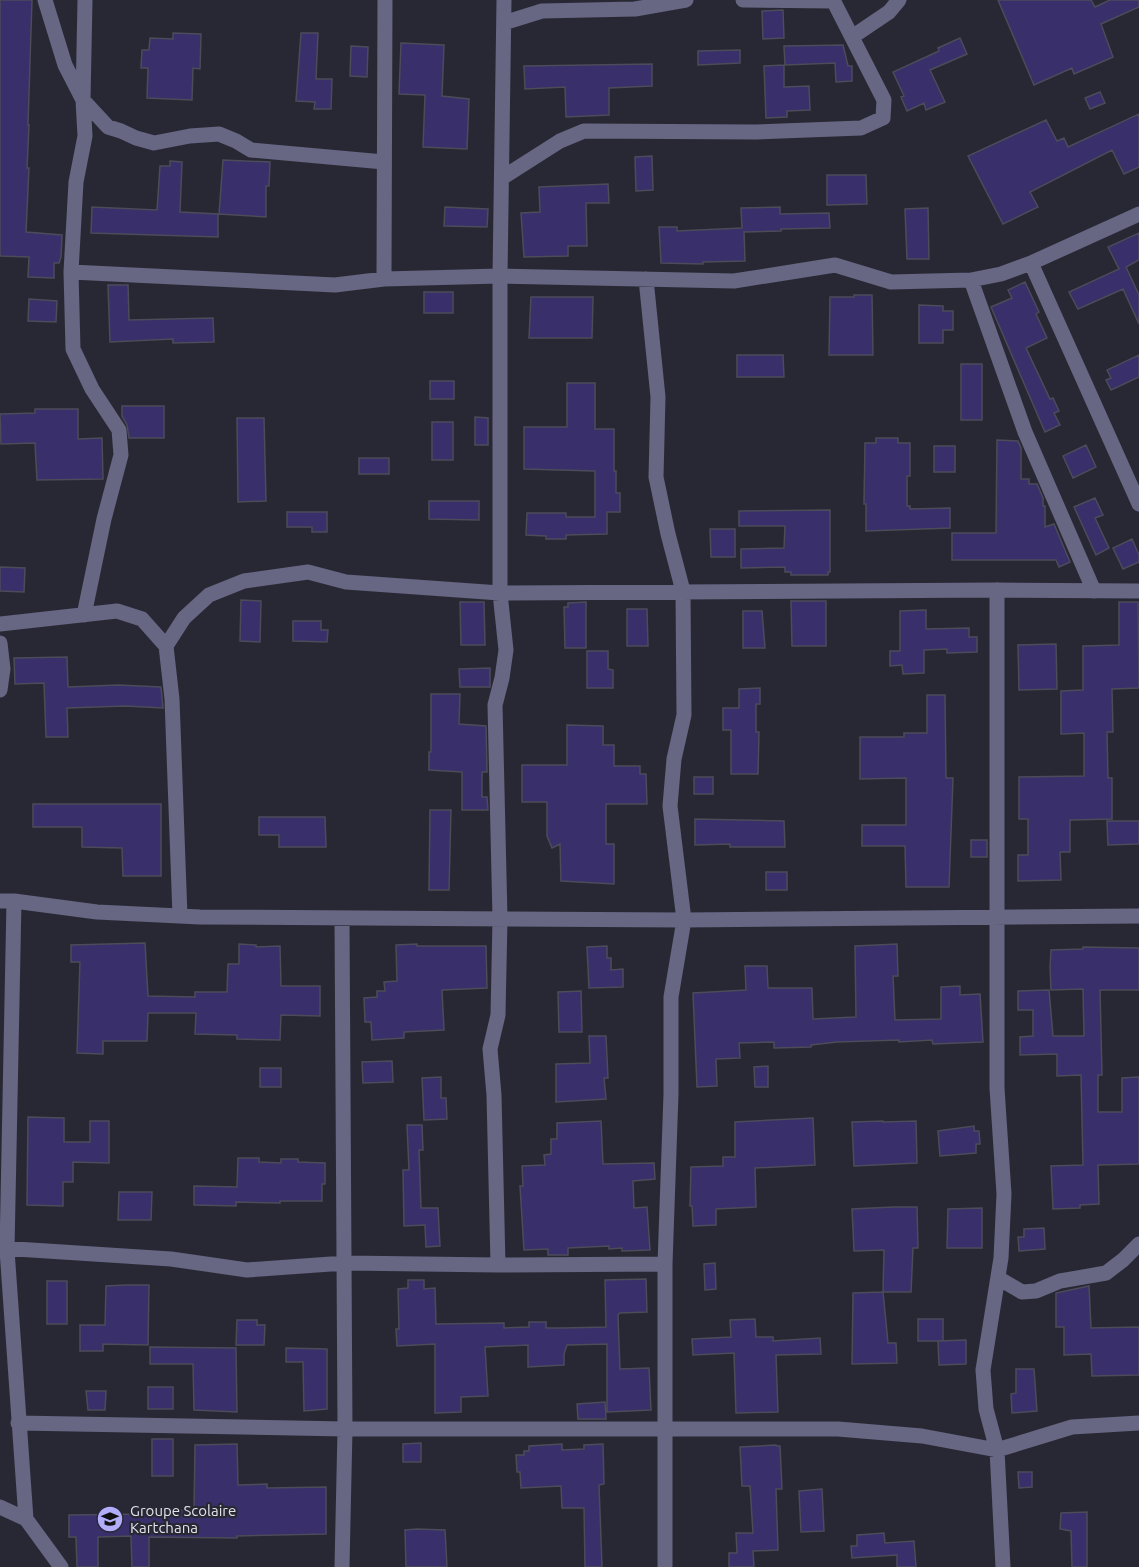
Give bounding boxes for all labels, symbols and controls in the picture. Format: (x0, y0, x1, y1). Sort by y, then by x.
place label: Groupe Scolaire Kartchana (130, 1502, 236, 1536)
school or university icon: Groupe Scolaire Kartchana (95, 1504, 125, 1534)

